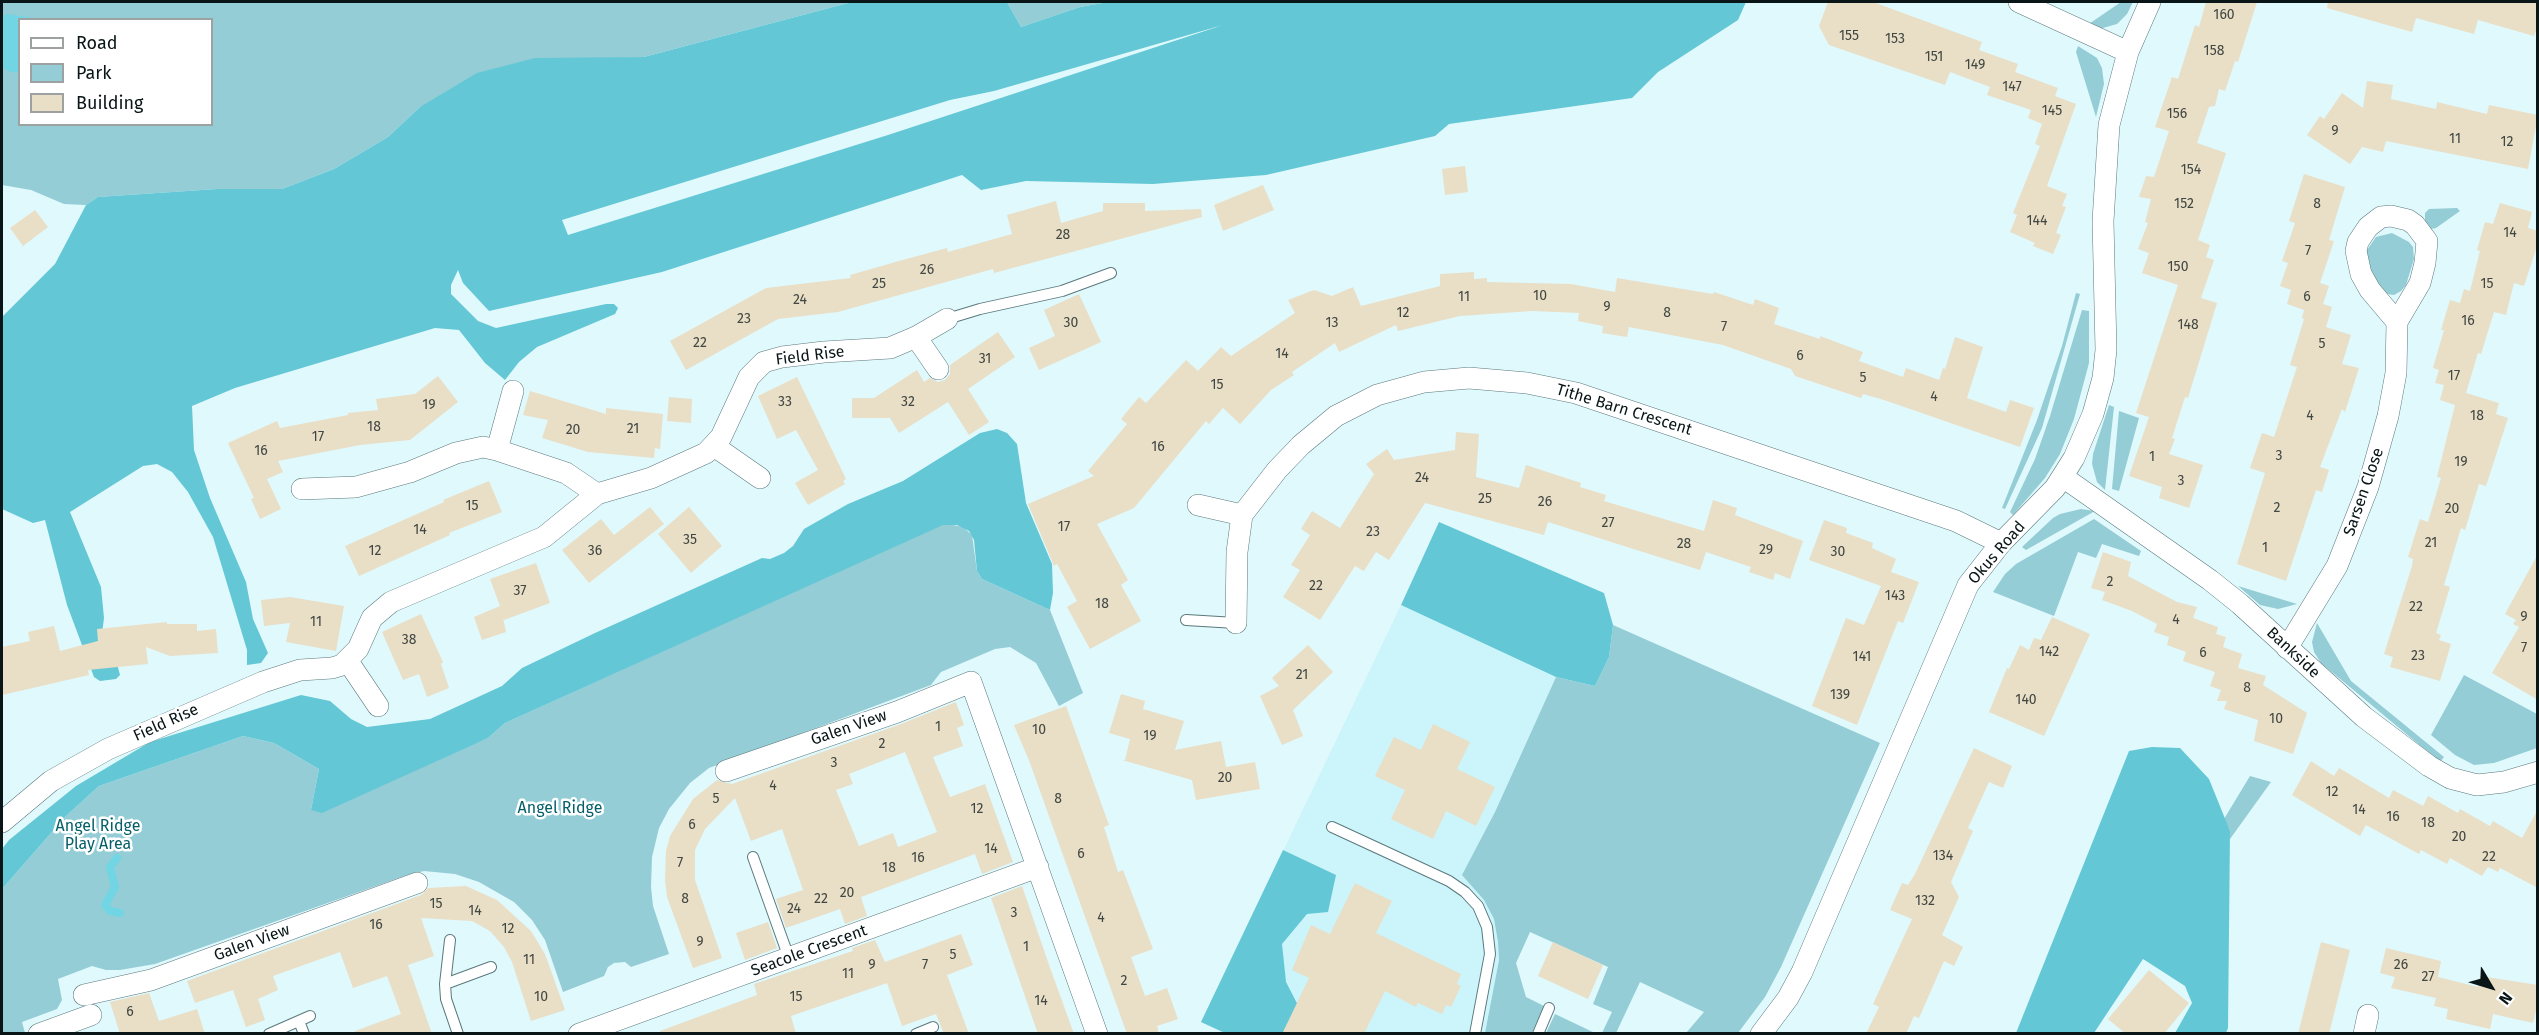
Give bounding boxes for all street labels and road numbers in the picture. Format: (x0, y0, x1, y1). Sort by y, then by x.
street label: Field Rise (774, 342, 846, 370)
street label: Tithe Barn Crescent (1554, 380, 1694, 440)
street label: Sarsen Close (2340, 445, 2388, 539)
street label: Okus Road (1964, 518, 2030, 588)
street label: Bankside (2262, 623, 2324, 683)
street label: Field Rise (130, 700, 202, 746)
street label: Galen View (808, 706, 890, 750)
street label: Galen View (212, 920, 292, 966)
street label: Seacole Crescent (748, 921, 870, 981)

